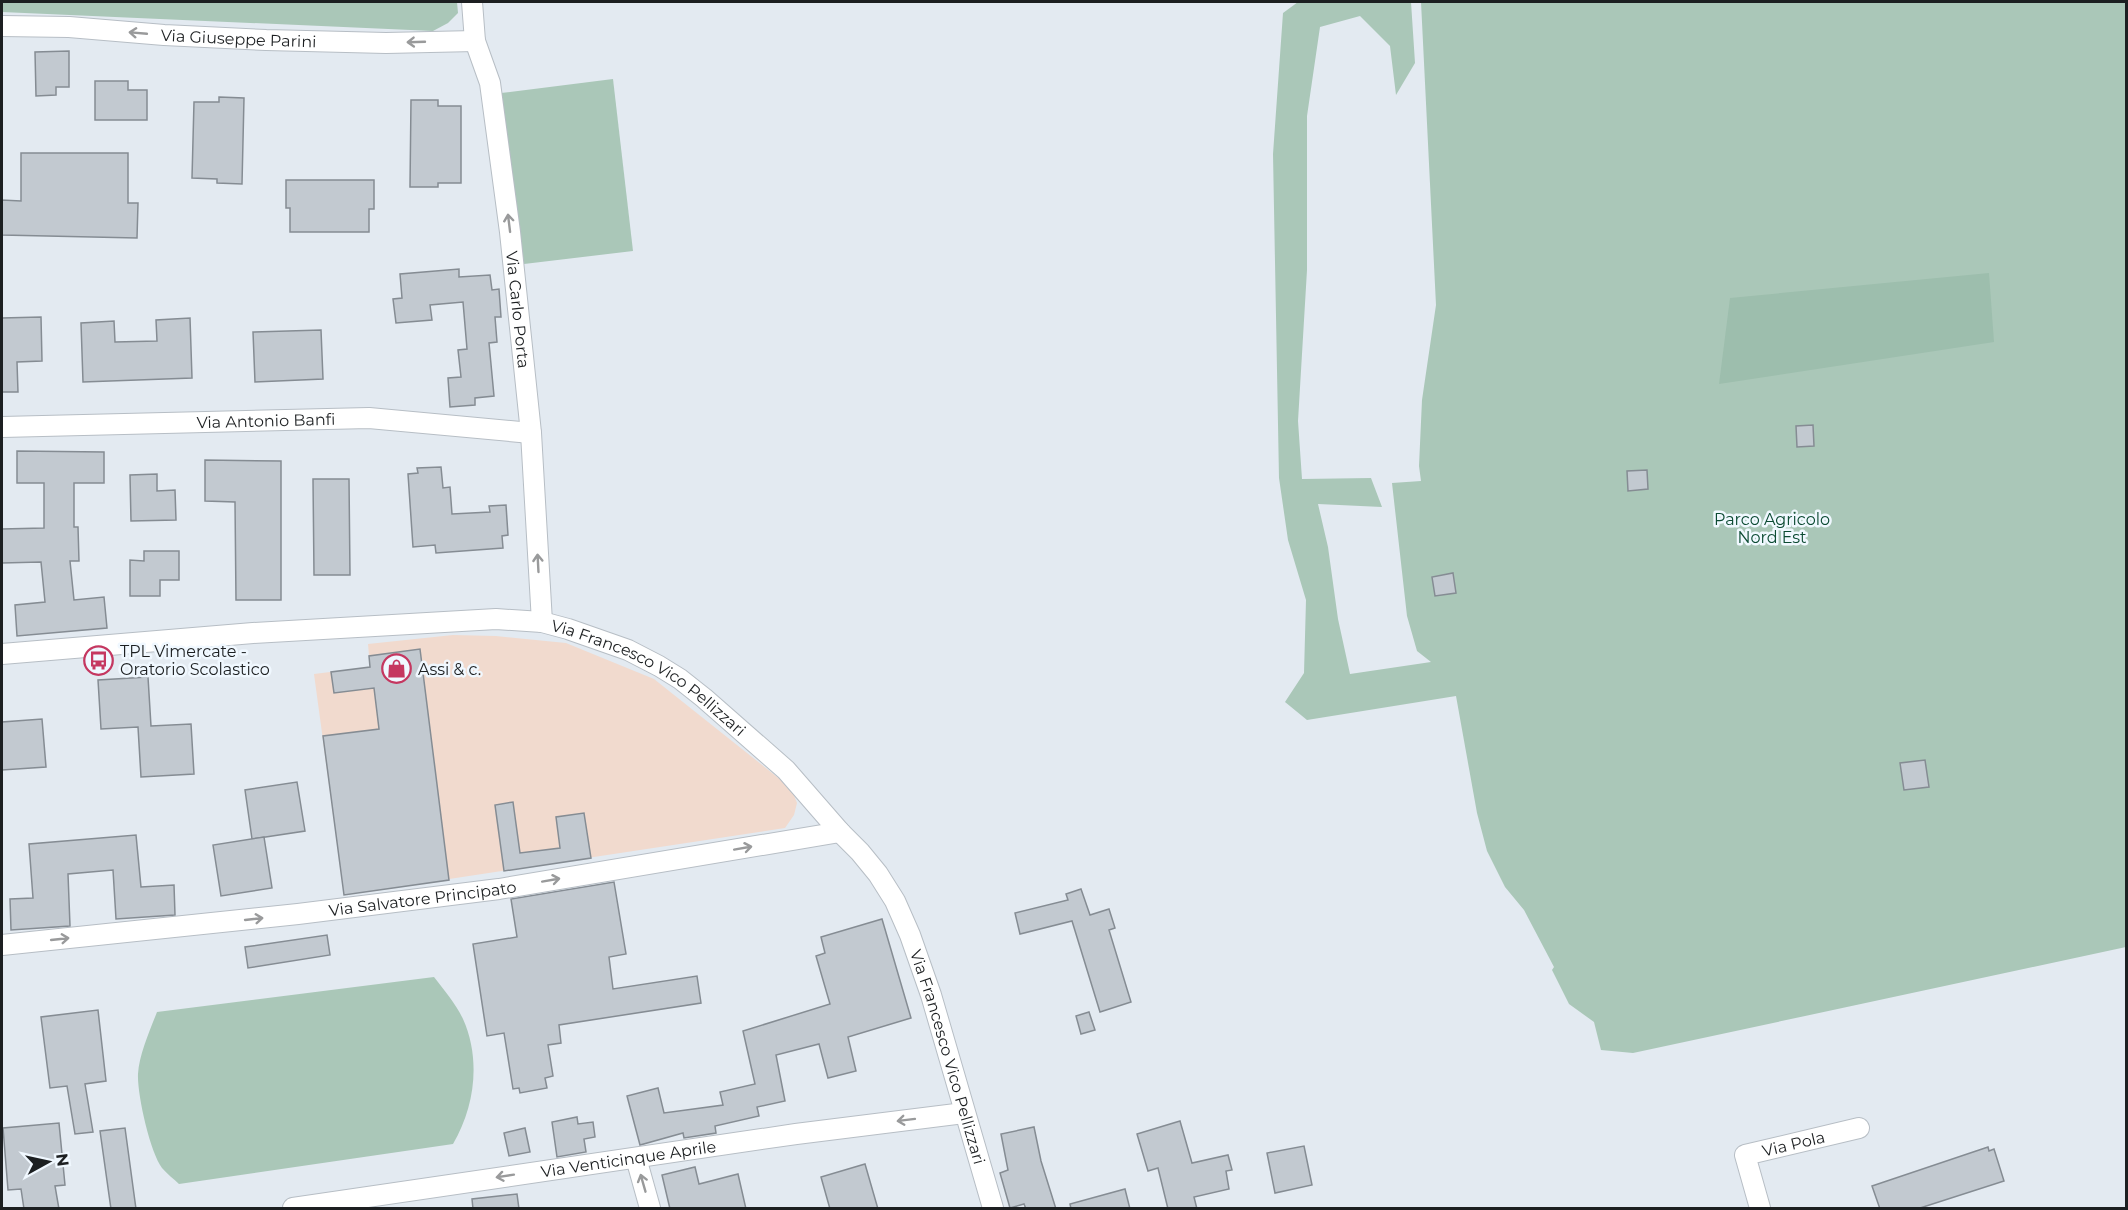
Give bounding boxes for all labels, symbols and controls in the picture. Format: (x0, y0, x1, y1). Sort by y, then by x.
street label: Via Giuseppe Parini (160, 26, 317, 51)
one-way arrow (128, 27, 148, 38)
one-way arrow (407, 37, 427, 48)
one-way arrow (503, 213, 514, 233)
street label: Via Carlo Porta (502, 250, 533, 369)
street label: Via Antonio Banfi (196, 410, 336, 432)
park label: Parco Agricolo Nord Est (1714, 510, 1830, 547)
one-way arrow (533, 554, 544, 574)
street label: Via Francesco Vico Pellizzari (549, 616, 749, 740)
place label: TPL Vimercate - Oratorio Scolastico (120, 642, 270, 679)
bus stop icon: TPL Vimercate - Oratorio Scolastico (83, 644, 115, 676)
shop icon: Assi & c. (381, 653, 413, 685)
place label: Assi & c. (418, 660, 481, 679)
one-way arrow (733, 842, 753, 853)
one-way arrow (541, 875, 560, 886)
street label: Via Salvatore Principato (328, 877, 518, 920)
one-way arrow (243, 913, 263, 924)
one-way arrow (49, 933, 69, 944)
street label: Via Francesco Vico Pellizzari (906, 947, 989, 1167)
one-way arrow (897, 1115, 917, 1126)
street label: Via Pola (1760, 1127, 1827, 1161)
north arrow (18, 1132, 78, 1192)
street label: Via Venticinque Aprile (540, 1137, 717, 1181)
text: N (52, 1152, 73, 1168)
one-way arrow (496, 1171, 516, 1182)
one-way arrow (637, 1174, 648, 1193)

